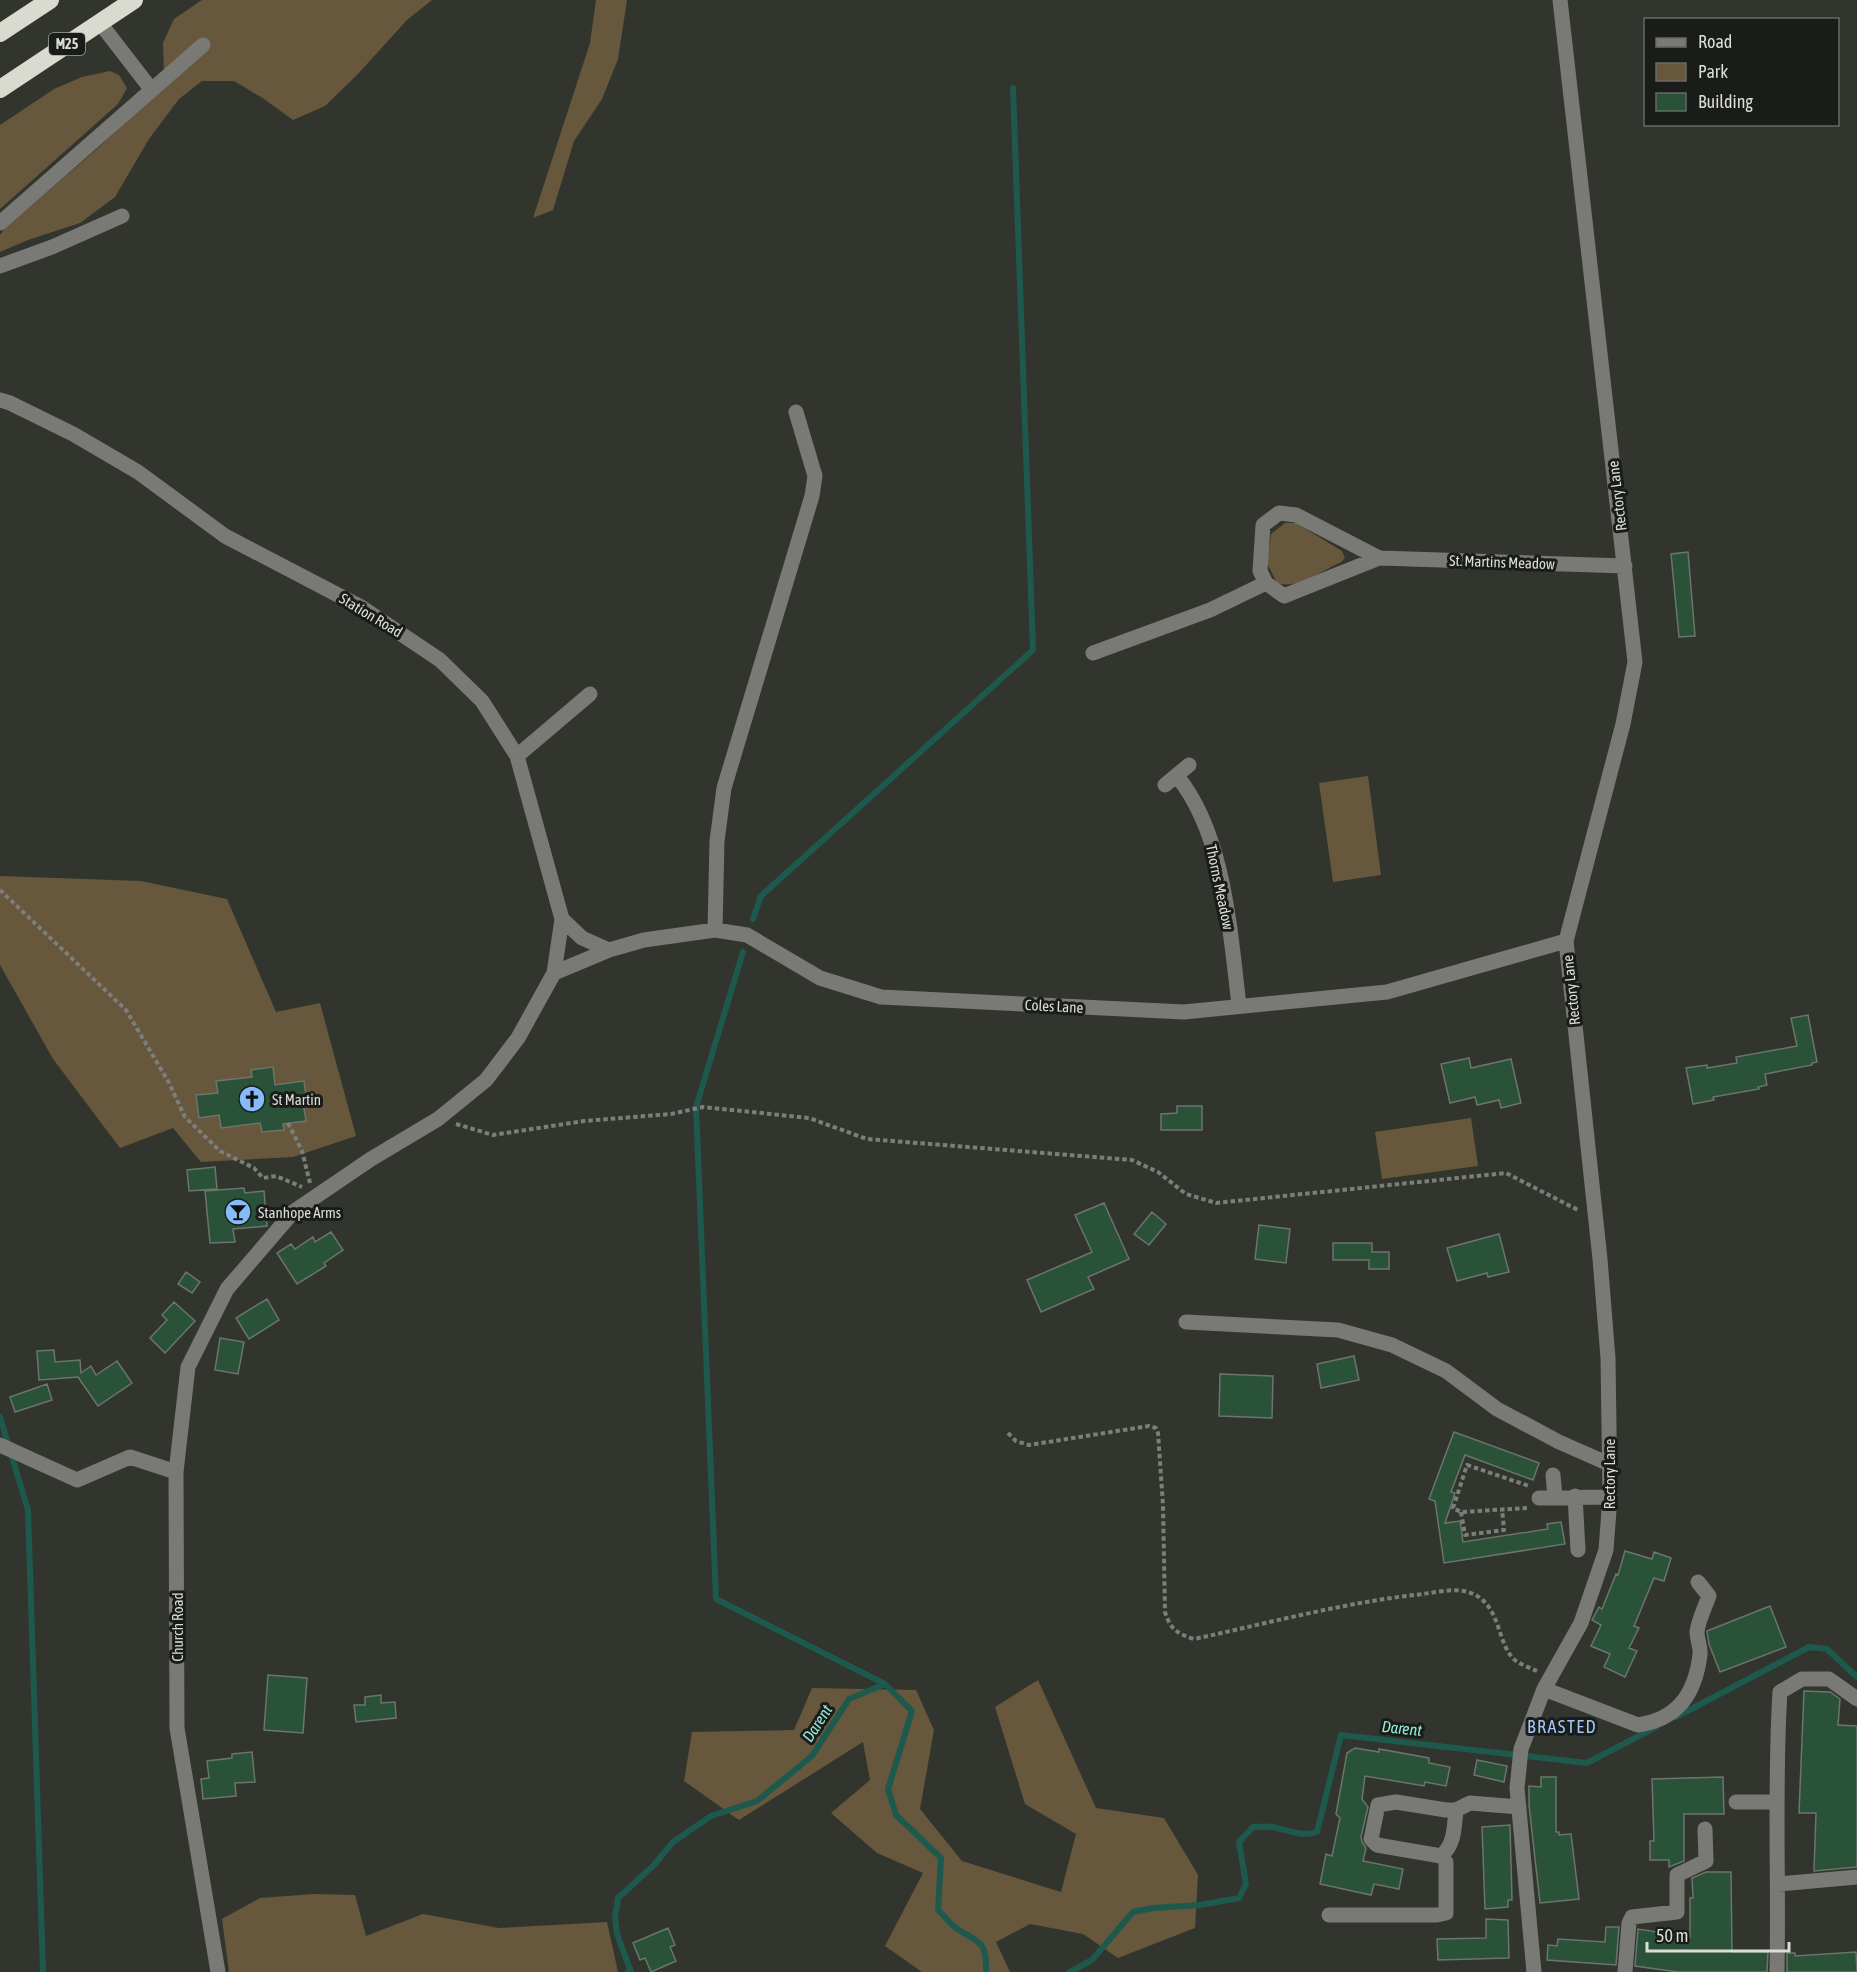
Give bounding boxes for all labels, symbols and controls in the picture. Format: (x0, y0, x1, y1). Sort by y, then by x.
legend (1644, 18, 1839, 126)
text: Road (1698, 31, 1732, 52)
road number: M25 (49, 33, 85, 55)
text: Park (1698, 61, 1728, 82)
text: Building (1698, 91, 1753, 112)
street label: Rectory Lane (1604, 460, 1630, 532)
street label: St. Martins Meadow (1449, 552, 1555, 572)
street label: Station Road (336, 590, 406, 640)
street label: Thorns Meadow (1203, 843, 1237, 931)
street label: Rectory Lane (1559, 954, 1583, 1026)
street label: Coles Lane (1024, 996, 1084, 1016)
church icon: St Martin (237, 1084, 267, 1114)
place label: St Martin (272, 1091, 321, 1108)
bar icon: Stanhope Arms (223, 1197, 253, 1227)
place label: Stanhope Arms (258, 1204, 341, 1221)
street label: Rectory Lane (1601, 1439, 1618, 1509)
street label: Church Road (169, 1592, 186, 1662)
water label: Darent (798, 1701, 836, 1745)
district label: BRASTED (1527, 1716, 1597, 1737)
water label: Darent (1381, 1717, 1423, 1739)
scale bar (1647, 1915, 1790, 1953)
text: 50 m (1656, 1925, 1688, 1946)

